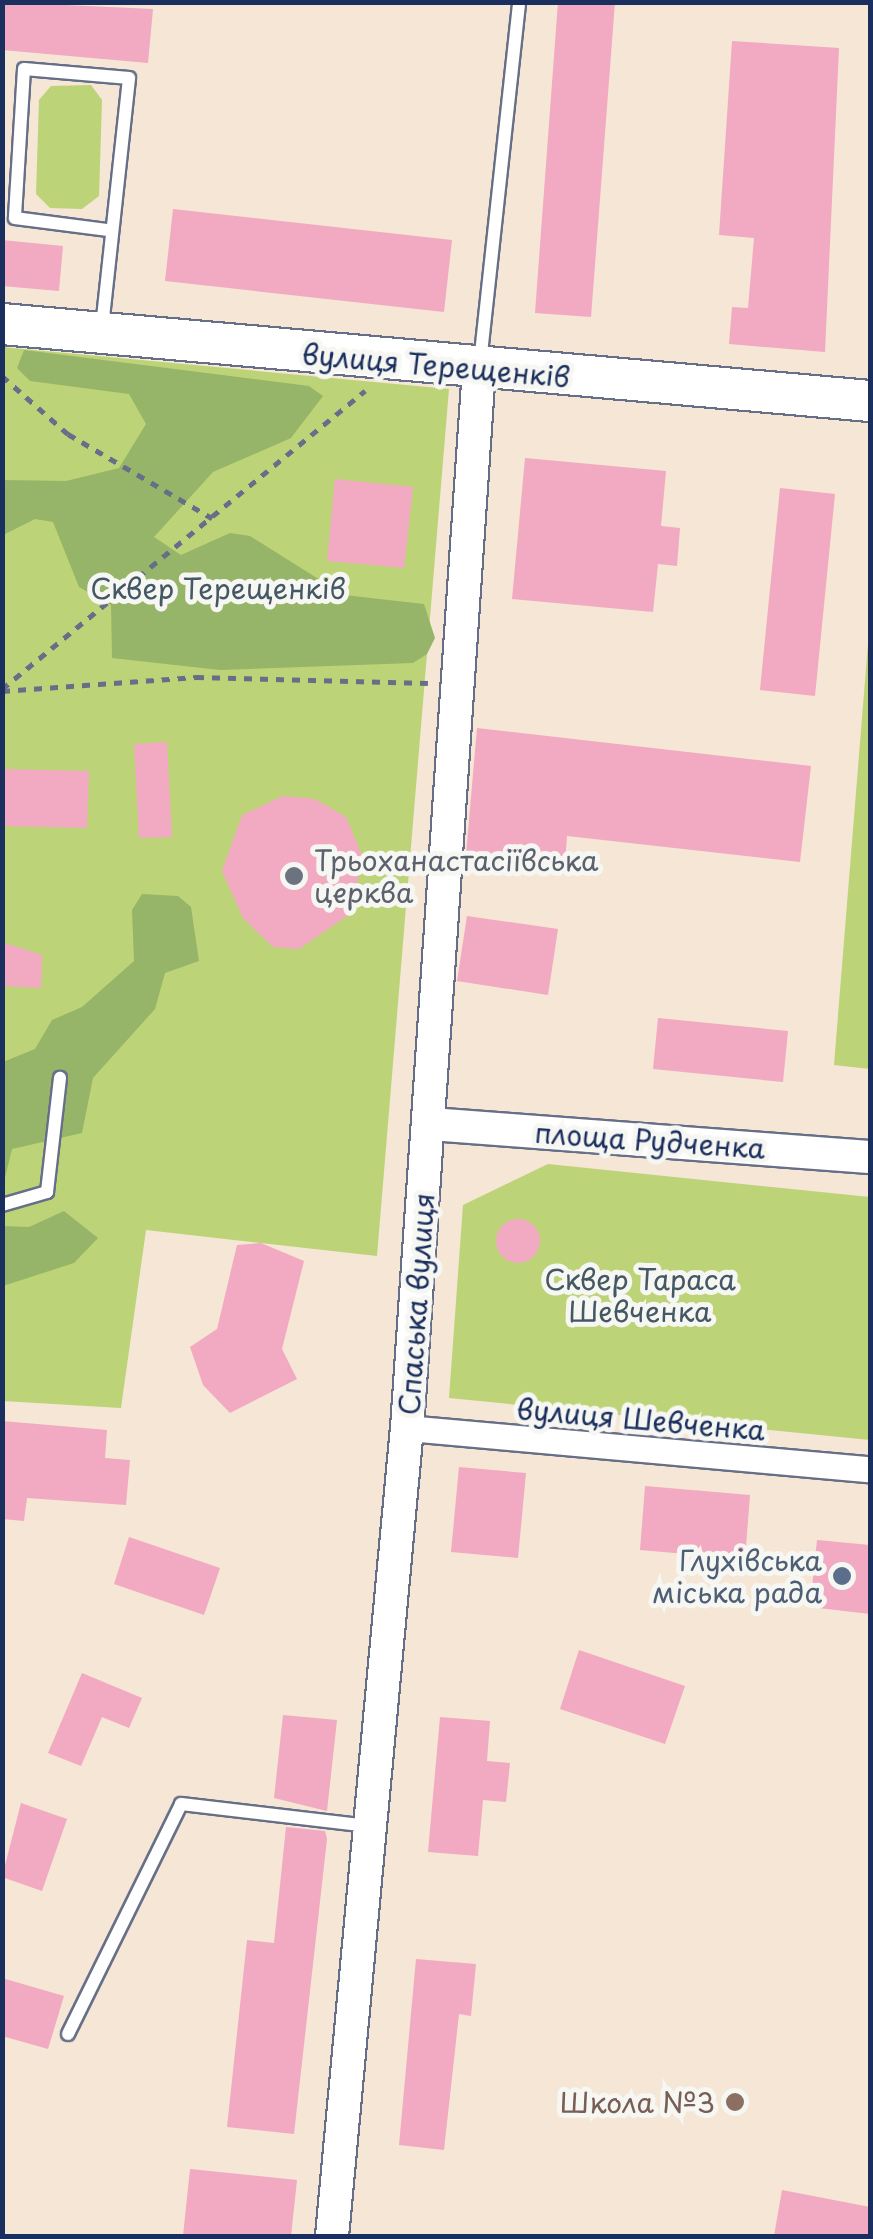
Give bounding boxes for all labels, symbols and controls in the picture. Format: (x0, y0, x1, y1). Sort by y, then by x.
street label: вулиця Терещенків (300, 337, 572, 393)
park label: Сквер Терещенків (90, 571, 346, 605)
place label: Трьоханастасіївська церква (314, 843, 598, 909)
marker: Трьоханастасіївська церква (283, 865, 305, 887)
street label: площа Рудченка (533, 1115, 767, 1165)
street label: Спаська вулиця (391, 1191, 441, 1417)
park label: Сквер Тараса Шевченка (544, 1262, 736, 1328)
street label: вулиця Шевченка (515, 1391, 767, 1447)
place label: Глухівська міська рада (652, 1543, 822, 1609)
marker: Глухівська міська рада (831, 1565, 853, 1587)
place label: Школа №3 (559, 2085, 715, 2119)
marker: Школа №3 (724, 2091, 746, 2113)

